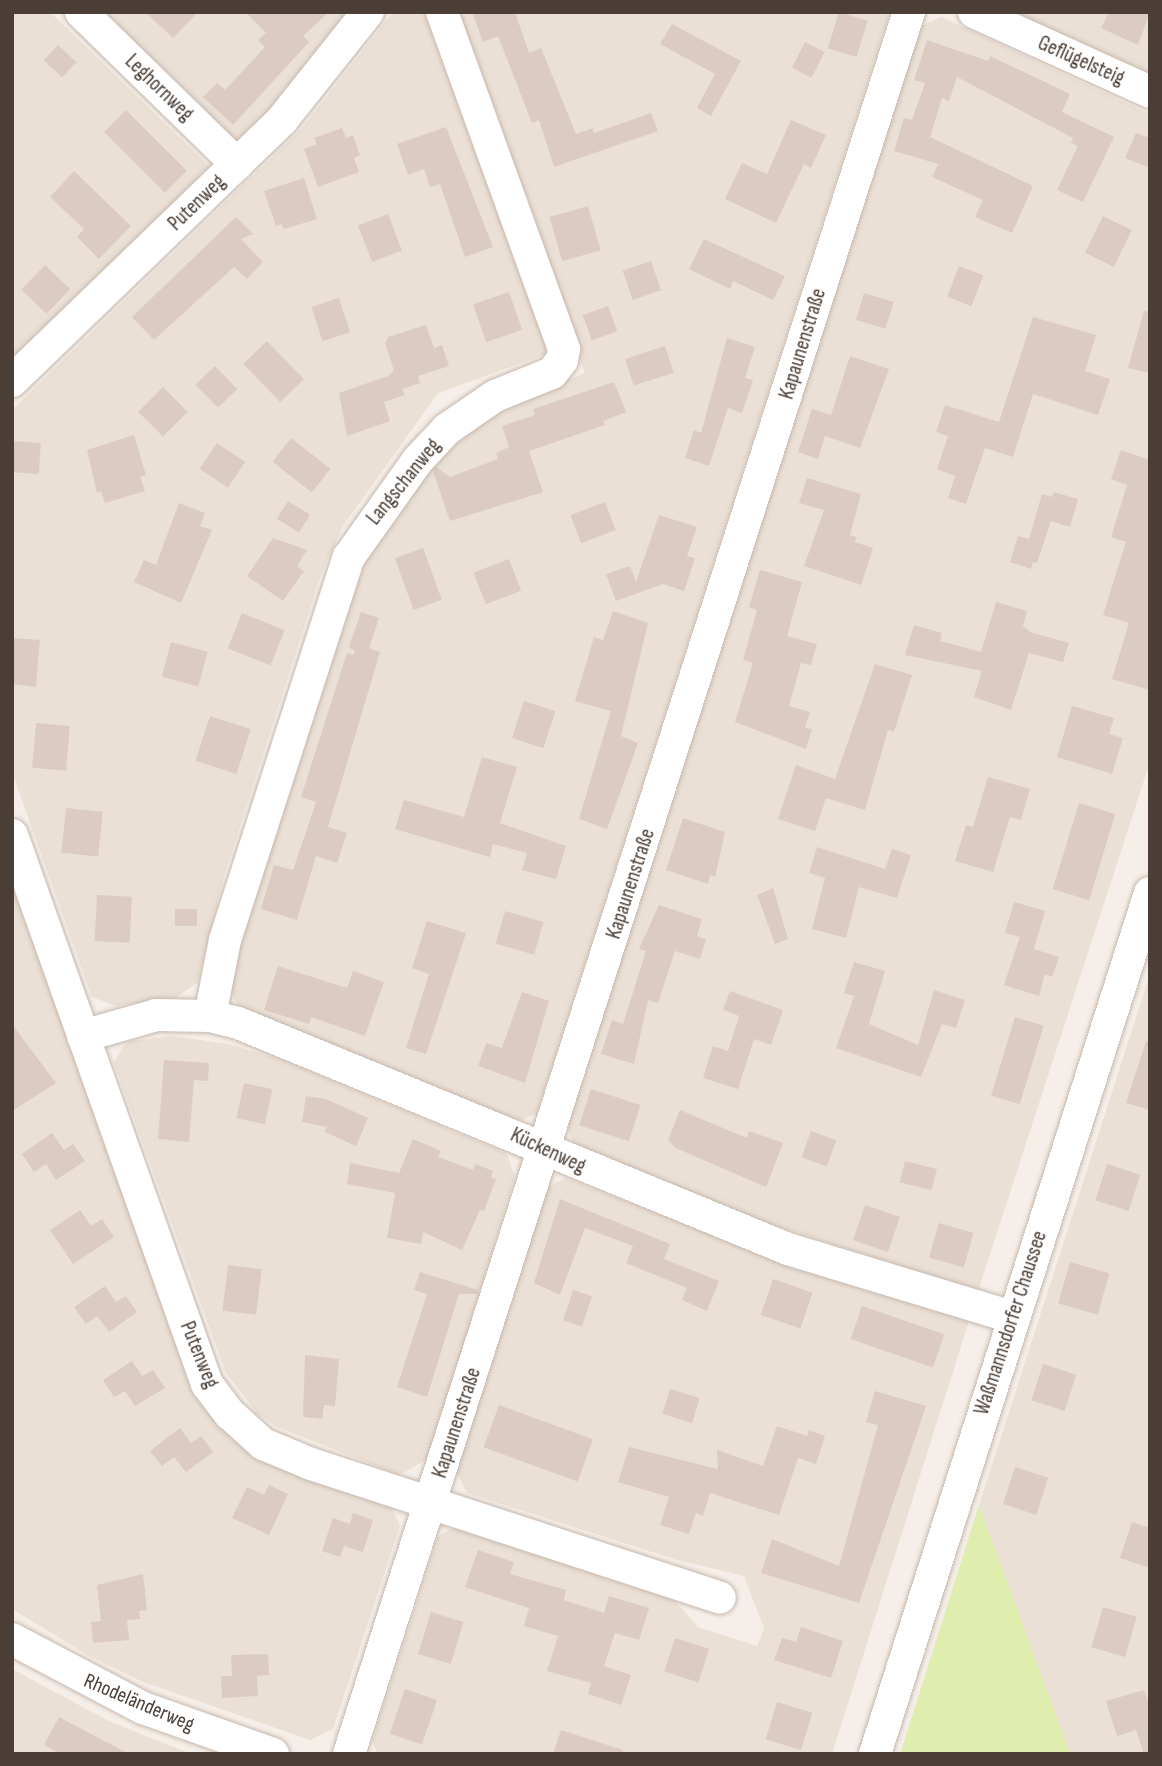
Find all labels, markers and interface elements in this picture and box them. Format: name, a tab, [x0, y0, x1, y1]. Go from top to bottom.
street label: Geflügelsteig	[1034, 31, 1128, 91]
street label: Leghornweg	[119, 49, 199, 127]
street label: Putenweg	[163, 170, 231, 236]
street label: Kapaunenstraße	[774, 286, 832, 402]
street label: Langschanweg	[362, 434, 446, 530]
street label: Kapaunenstraße	[601, 826, 661, 942]
street label: Kückenweg	[506, 1123, 590, 1179]
street label: Waßmannsdorfer Chaussee	[969, 1228, 1053, 1418]
street label: Putenweg	[174, 1318, 224, 1392]
street label: Kapaunenstraße	[427, 1365, 487, 1481]
street label: Rhodeländerweg	[80, 1668, 198, 1738]

